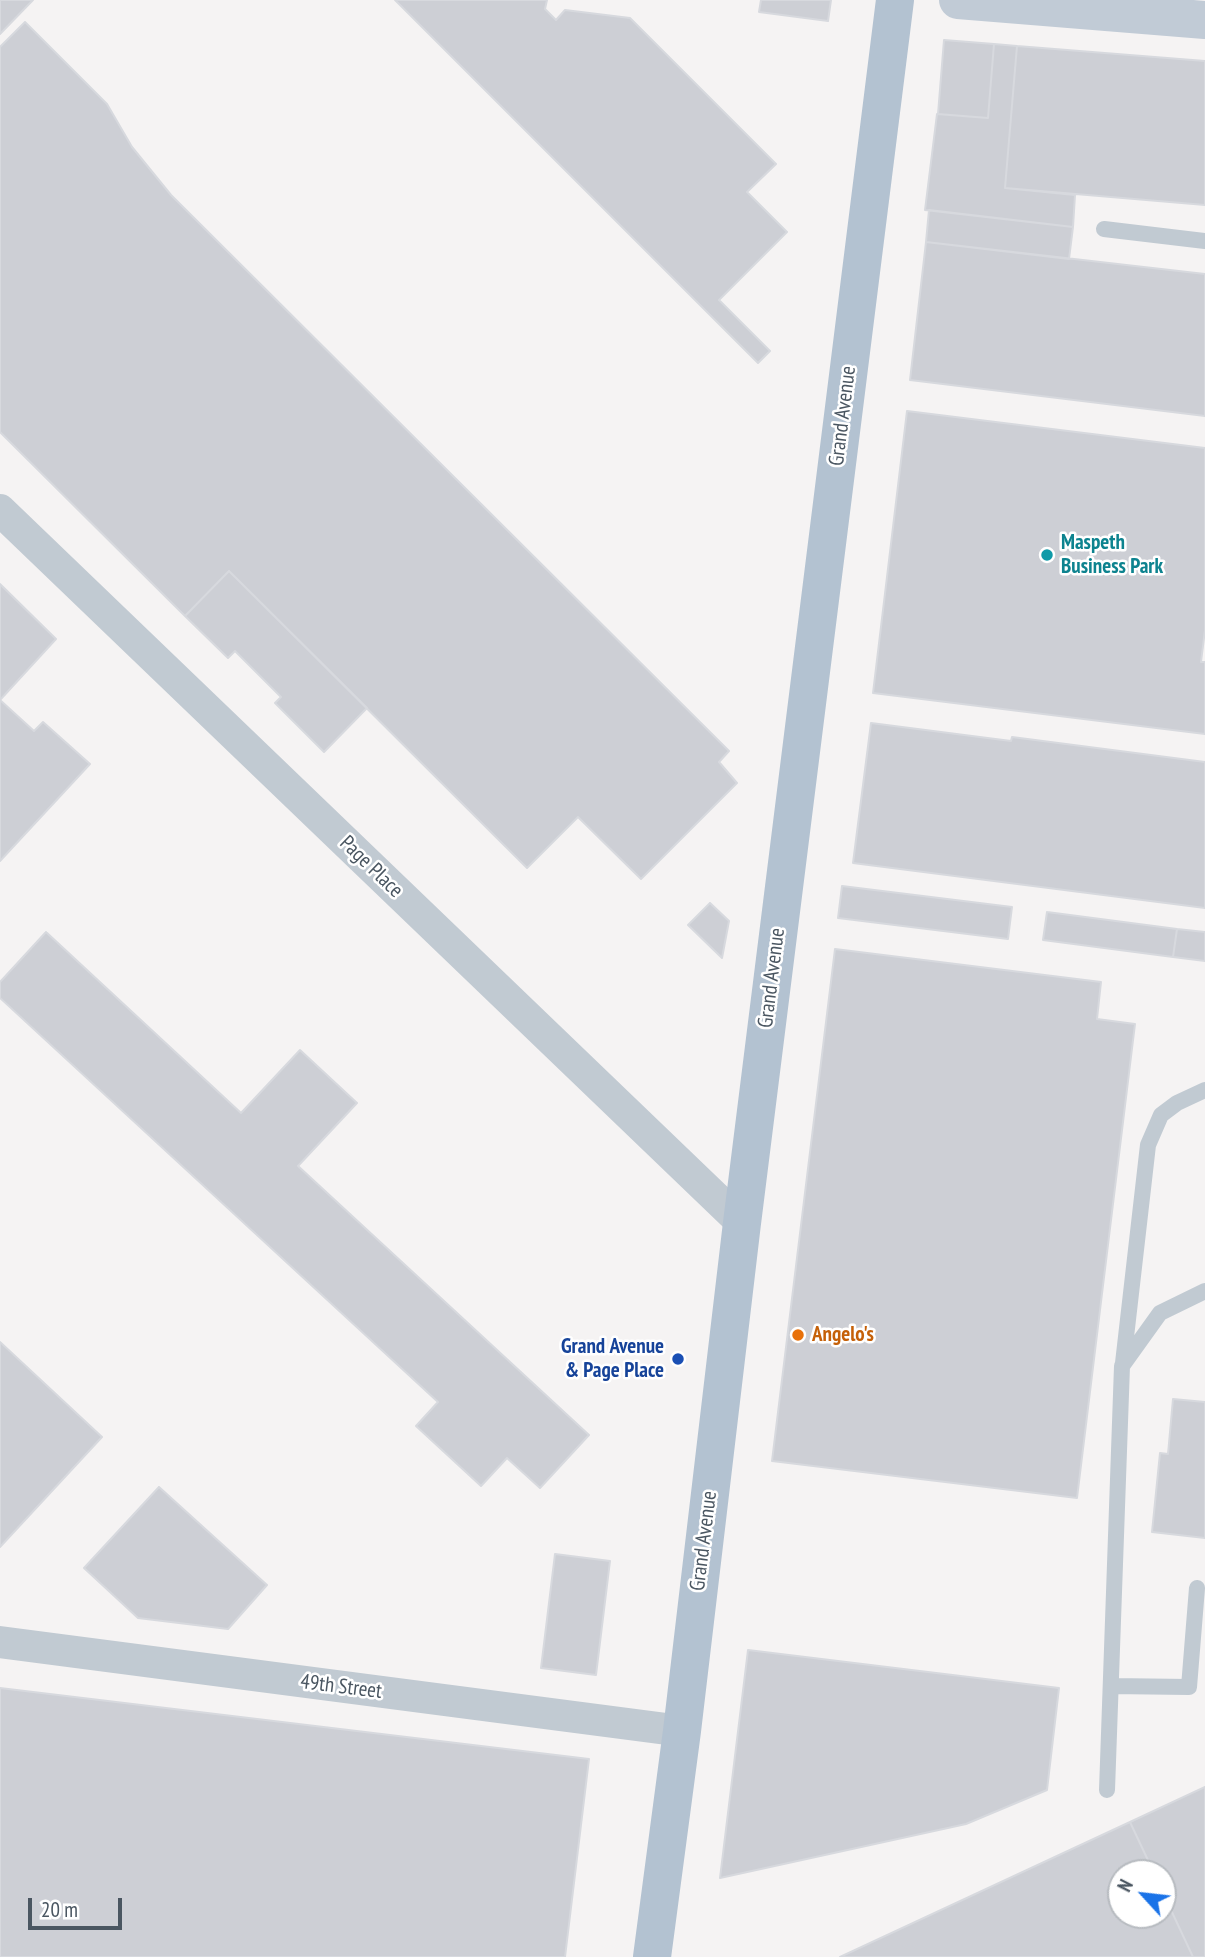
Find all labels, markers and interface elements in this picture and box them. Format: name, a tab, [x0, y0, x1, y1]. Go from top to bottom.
street label: Grand Avenue	[824, 365, 862, 467]
place label: Maspeth Business Park	[1061, 530, 1163, 580]
marker: Maspeth Business Park	[1039, 547, 1055, 563]
street label: Page Place	[334, 831, 408, 903]
street label: Grand Avenue	[753, 927, 791, 1029]
place label: Angelo's	[812, 1322, 874, 1348]
marker: Angelo's	[790, 1327, 806, 1343]
place label: Grand Avenue & Page Place	[561, 1334, 664, 1384]
marker: Grand Avenue & Page Place	[670, 1351, 686, 1367]
street label: Grand Avenue	[685, 1490, 723, 1592]
street label: 49th Street	[299, 1670, 383, 1704]
north arrow	[1107, 1859, 1177, 1929]
text: N	[1112, 1875, 1138, 1895]
scale bar	[32, 1884, 126, 1928]
text: 20 m	[41, 1896, 78, 1923]

